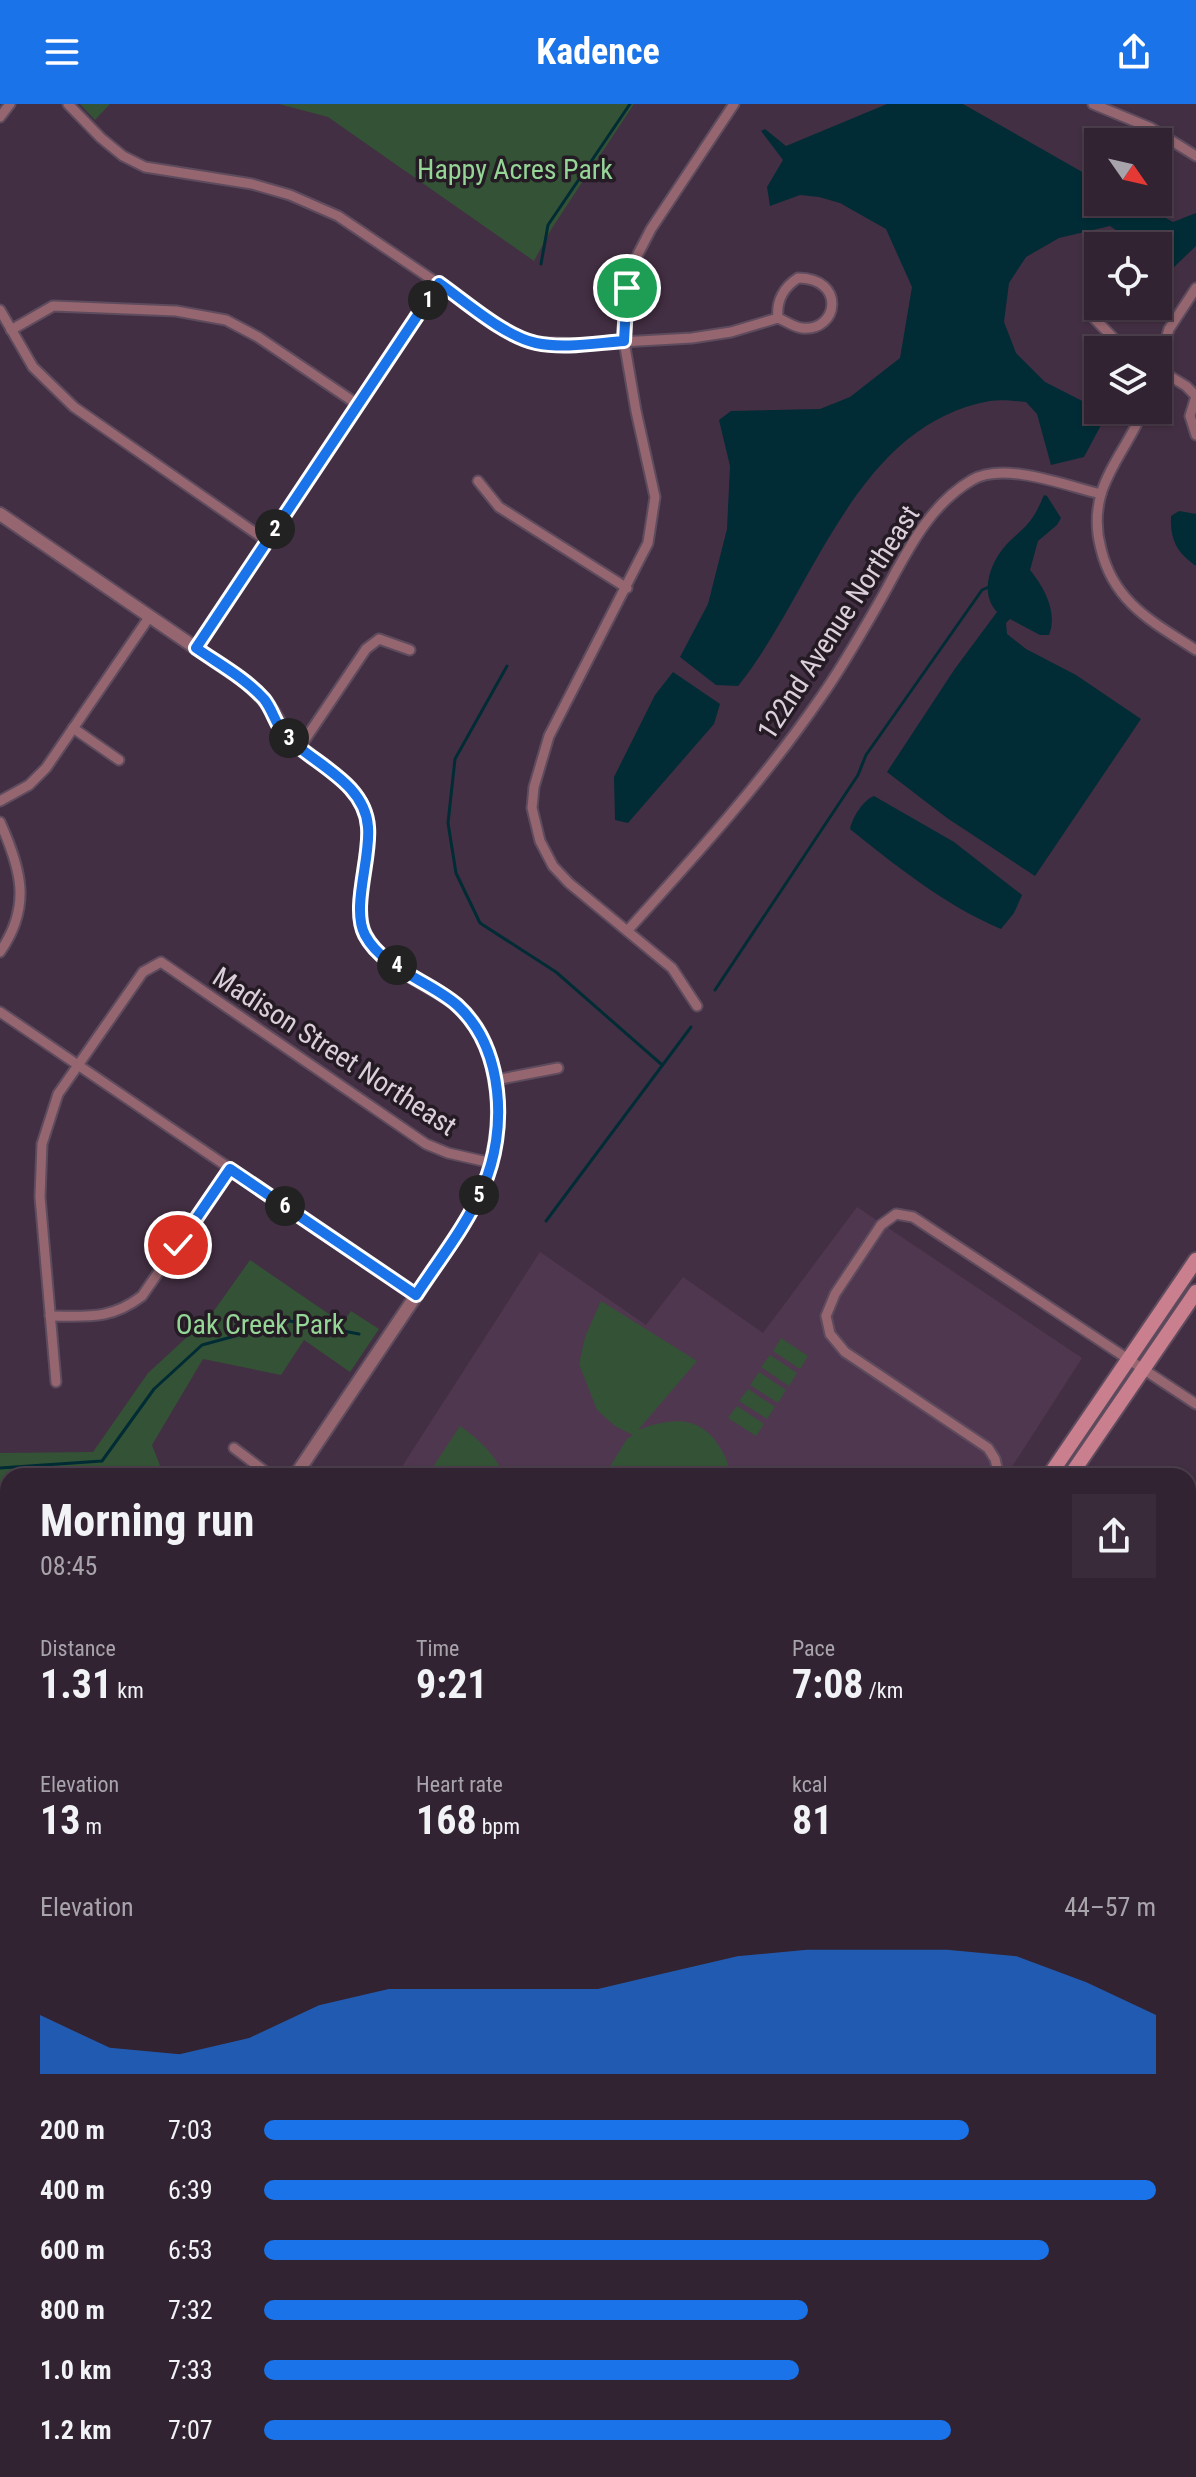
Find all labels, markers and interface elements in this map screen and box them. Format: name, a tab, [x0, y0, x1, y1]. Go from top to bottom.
icon: menu	[40, 30, 84, 74]
icon: share	[1112, 30, 1156, 74]
text: Kadence	[536, 31, 660, 73]
north arrow	[1084, 128, 1172, 216]
map controls	[1084, 128, 1172, 424]
park label: Happy Acres Park	[417, 153, 613, 186]
button: locate	[1084, 232, 1172, 320]
pin	[593, 254, 661, 322]
icon: arrive	[605, 266, 649, 310]
pin: 1	[408, 280, 448, 320]
text: 1	[422, 287, 434, 312]
button: layers	[1084, 336, 1172, 424]
street label: 122nd Avenue Northeast	[750, 499, 926, 745]
pin: 2	[255, 509, 295, 549]
text: 2	[269, 516, 281, 541]
pin: 3	[269, 718, 309, 758]
text: 3	[283, 725, 295, 750]
pin: 4	[377, 945, 417, 985]
text: 4	[391, 952, 403, 977]
street label: Madison Street Northeast	[207, 960, 463, 1143]
pin: 5	[459, 1175, 499, 1215]
text: 5	[473, 1182, 485, 1207]
pin: 6	[265, 1186, 305, 1226]
text: 6	[279, 1193, 291, 1218]
pin	[144, 1211, 212, 1279]
icon: check	[156, 1223, 200, 1267]
park label: Oak Creek Park	[176, 1308, 345, 1341]
button: share	[1072, 1494, 1156, 1578]
text: Morning run	[40, 1495, 254, 1547]
text: 08:45	[40, 1551, 97, 1581]
text: Distance	[40, 1636, 116, 1661]
text: Time	[416, 1636, 459, 1661]
text: Pace	[792, 1636, 835, 1661]
text: 1.31	[40, 1661, 112, 1708]
text: 9:21	[416, 1661, 488, 1708]
text: 7:08	[792, 1661, 864, 1708]
text: km	[112, 1678, 144, 1703]
text: /km	[864, 1678, 903, 1703]
text: Elevation	[40, 1772, 119, 1797]
text: Heart rate	[416, 1772, 503, 1797]
text: kcal	[792, 1772, 827, 1797]
text: 13	[40, 1797, 80, 1844]
text: 168	[416, 1797, 477, 1844]
text: 81	[792, 1797, 832, 1844]
text: m	[80, 1814, 102, 1839]
text: bpm	[477, 1814, 520, 1839]
text: Elevation	[40, 1892, 134, 1922]
text: 44–57 m	[1064, 1892, 1156, 1922]
text: 200 m	[40, 2115, 105, 2145]
text: 7:03	[168, 2115, 213, 2145]
text: 400 m	[40, 2175, 105, 2205]
text: 6:39	[168, 2175, 213, 2205]
text: 600 m	[40, 2235, 105, 2265]
text: 6:53	[168, 2235, 213, 2265]
text: 800 m	[40, 2295, 105, 2325]
text: 7:32	[168, 2295, 213, 2325]
text: 1.0 km	[40, 2355, 112, 2385]
text: 7:33	[168, 2355, 213, 2385]
text: 1.2 km	[40, 2415, 112, 2445]
text: 7:07	[168, 2415, 213, 2445]

